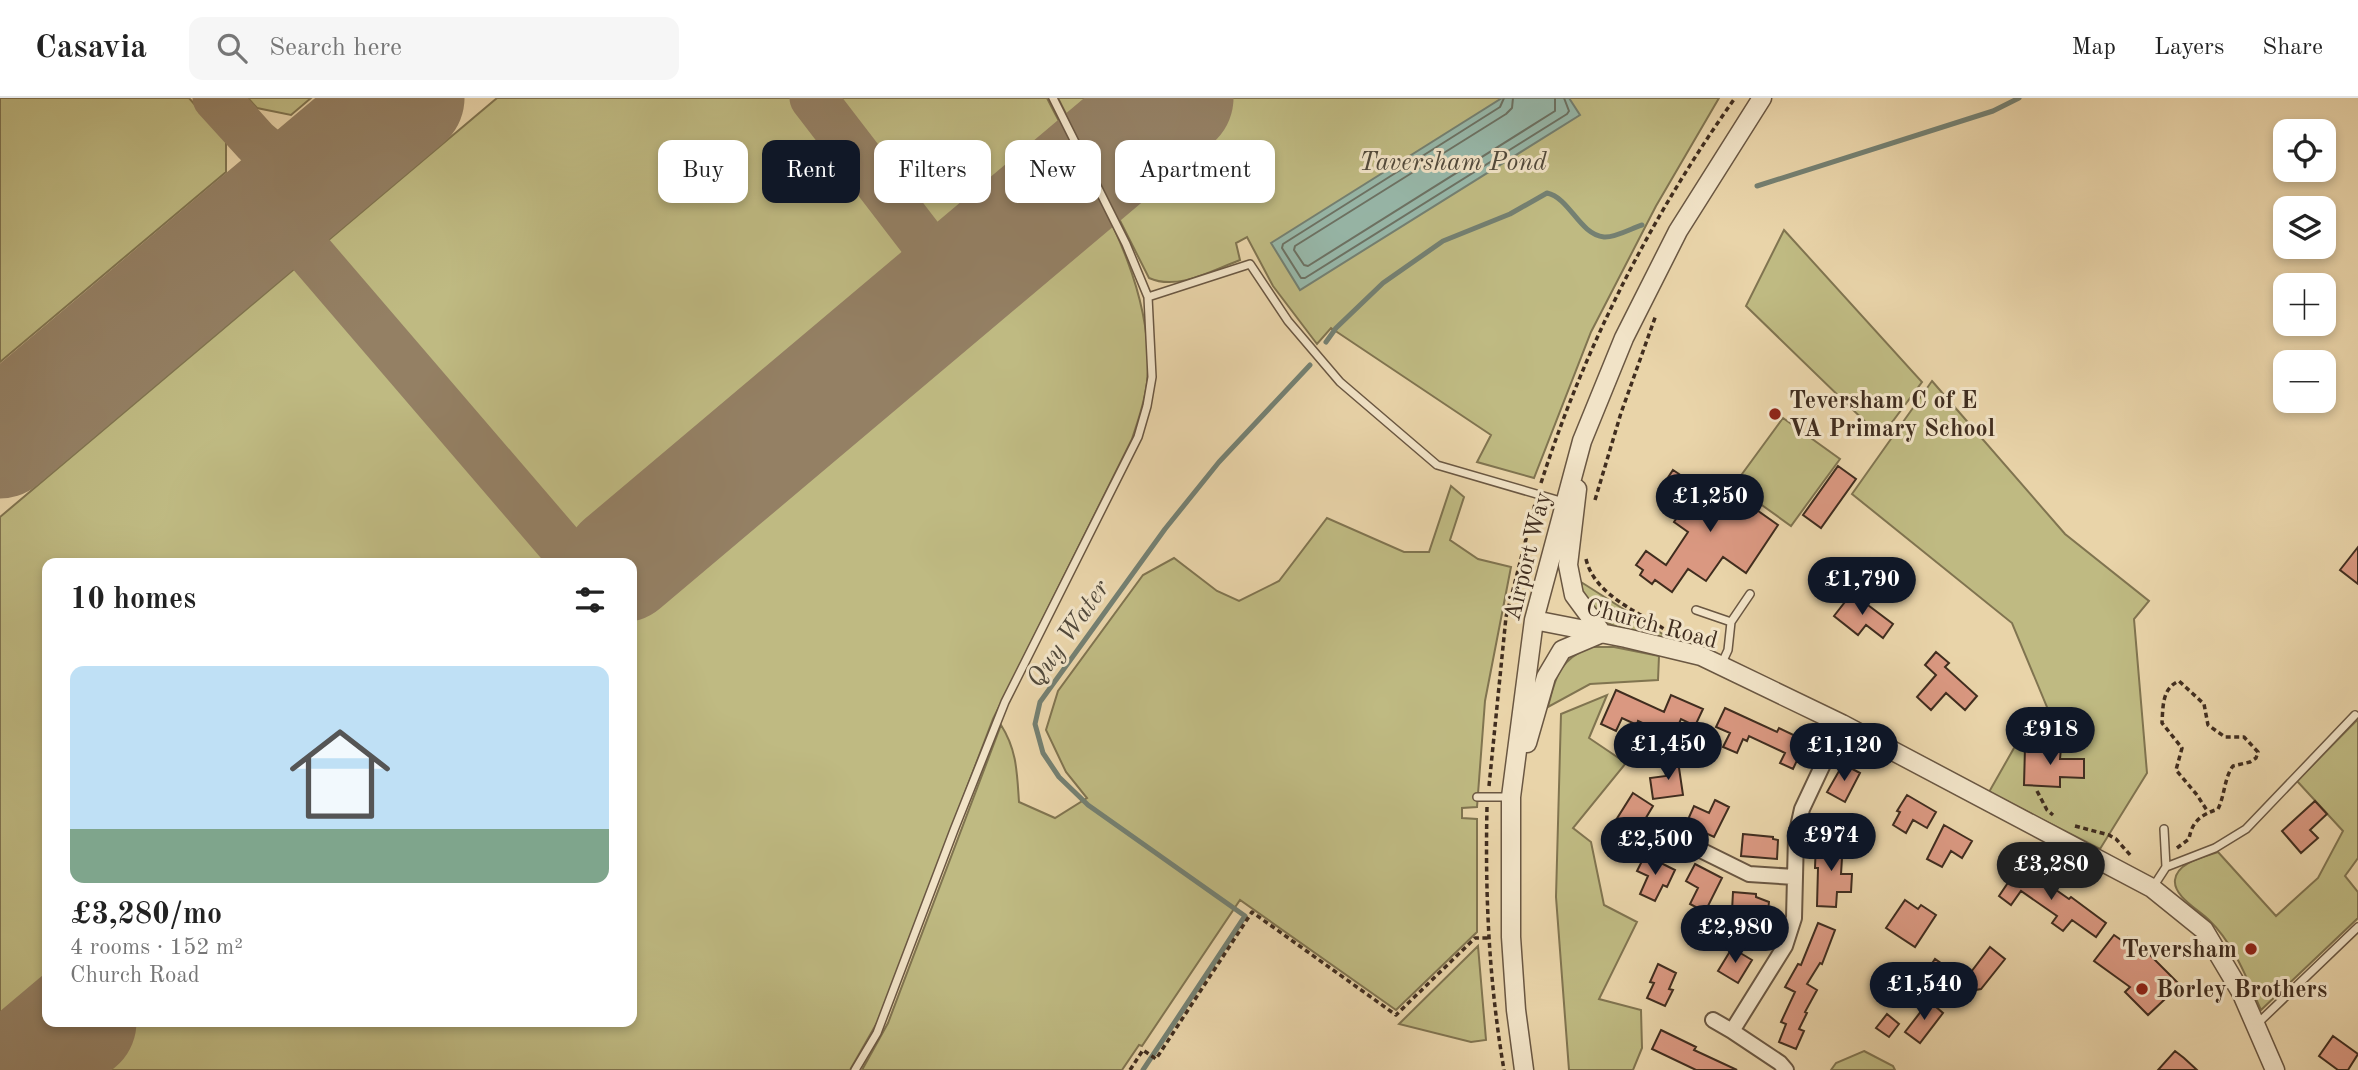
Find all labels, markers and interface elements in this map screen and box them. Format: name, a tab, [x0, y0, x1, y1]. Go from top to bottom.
search box	[189, 17, 679, 80]
icon: search	[213, 29, 251, 67]
text: Casavia	[35, 32, 147, 65]
text: Search here	[269, 35, 402, 61]
text: Map	[2072, 36, 2116, 60]
text: Layers	[2154, 36, 2224, 60]
text: Share	[2262, 36, 2323, 60]
map controls	[2273, 119, 2336, 413]
button: locate	[2273, 119, 2336, 182]
chip: Buy	[658, 140, 748, 203]
chip: Rent	[762, 140, 860, 203]
chip: Filters	[874, 140, 991, 203]
chip: New	[1005, 140, 1101, 203]
chip: Apartment	[1115, 140, 1275, 203]
water label: Taversham Pond	[1359, 150, 1547, 176]
button: layers	[2273, 196, 2336, 259]
button: +	[2273, 273, 2336, 336]
button: −	[2273, 350, 2336, 413]
place label: Teversham C of E VA Primary School	[1789, 390, 1995, 442]
marker: Teversham C of E VA Primary School	[1767, 406, 1783, 422]
pin: £1,250	[1653, 474, 1767, 534]
text: £1,250	[1672, 485, 1748, 508]
street label: Airport Way	[1501, 489, 1557, 623]
pin: £1,790	[1805, 558, 1919, 617]
text: £1,790	[1824, 568, 1900, 591]
water label: Quy Water	[1022, 575, 1115, 692]
icon: filters	[571, 581, 609, 619]
text: 10 homes	[70, 585, 196, 615]
street label: Church Road	[1583, 596, 1720, 654]
pin: £918	[2009, 708, 2091, 767]
icon: home	[277, 711, 403, 837]
text: £918	[2022, 718, 2078, 741]
pin: £1,450	[1611, 722, 1725, 782]
pin: £1,120	[1787, 724, 1901, 783]
text: £1,450	[1630, 733, 1706, 756]
text: £1,120	[1806, 734, 1882, 757]
pin: £974	[1790, 814, 1872, 873]
pin: £2,500	[1598, 818, 1712, 877]
text: £974	[1803, 824, 1859, 847]
text: £2,500	[1617, 828, 1693, 851]
pin: £3,280	[1994, 842, 2108, 902]
text: £3,280	[2013, 853, 2089, 876]
text: £3,280/mo	[70, 900, 222, 930]
pin: £2,980	[1678, 906, 1792, 965]
text: £2,980	[1697, 916, 1773, 939]
text: 4 rooms · 152 m²	[70, 936, 243, 959]
place label: Teversham	[2122, 939, 2237, 963]
marker: Teversham	[2243, 941, 2259, 957]
pin: £1,540	[1867, 962, 1981, 1022]
text: Church Road	[70, 964, 200, 987]
text: £1,540	[1886, 973, 1962, 996]
place label: Borley Brothers	[2156, 979, 2327, 1003]
marker: Borley Brothers	[2134, 981, 2150, 997]

